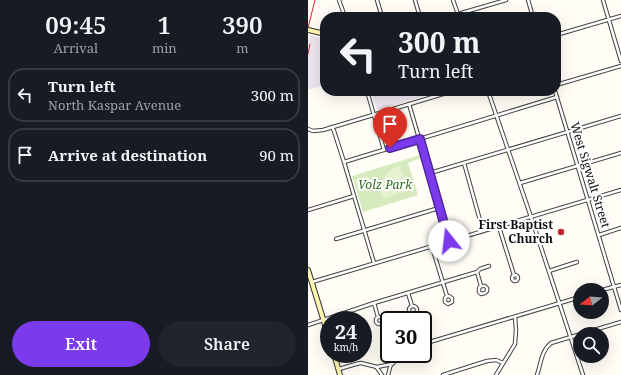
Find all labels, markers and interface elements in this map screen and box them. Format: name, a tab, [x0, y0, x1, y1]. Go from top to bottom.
text: 09:45	[45, 8, 107, 41]
text: 1	[158, 8, 171, 41]
text: 390	[222, 8, 263, 41]
text: 300 m	[398, 23, 480, 61]
icon: left	[332, 28, 384, 80]
text: Arrival	[54, 39, 98, 57]
text: min	[152, 39, 177, 57]
text: m	[236, 39, 248, 57]
text: Turn left	[398, 59, 473, 83]
text: Turn left	[48, 76, 116, 96]
icon: left	[14, 84, 36, 106]
text: 300 m	[251, 85, 294, 105]
text: North Kaspar Avenue	[48, 96, 181, 114]
pin	[373, 107, 407, 148]
icon: arrive	[379, 113, 401, 135]
street label: West Sigwalt Street	[566, 120, 615, 230]
icon: arrive	[14, 144, 36, 166]
text: Arrive at destination	[48, 145, 207, 165]
text: 90 m	[259, 145, 294, 165]
park label: Volz Park	[358, 176, 413, 193]
place label: First Baptist Church	[479, 216, 553, 247]
position arrow	[428, 220, 470, 262]
marker: First Baptist Church	[556, 227, 566, 237]
north arrow	[573, 283, 609, 319]
map controls	[573, 283, 609, 363]
speed limit sign: 30	[380, 311, 432, 363]
text: 24	[335, 318, 357, 345]
button: Exit	[12, 321, 150, 367]
button: Share	[158, 321, 296, 367]
button: search	[573, 327, 609, 363]
text: km/h	[334, 340, 358, 354]

